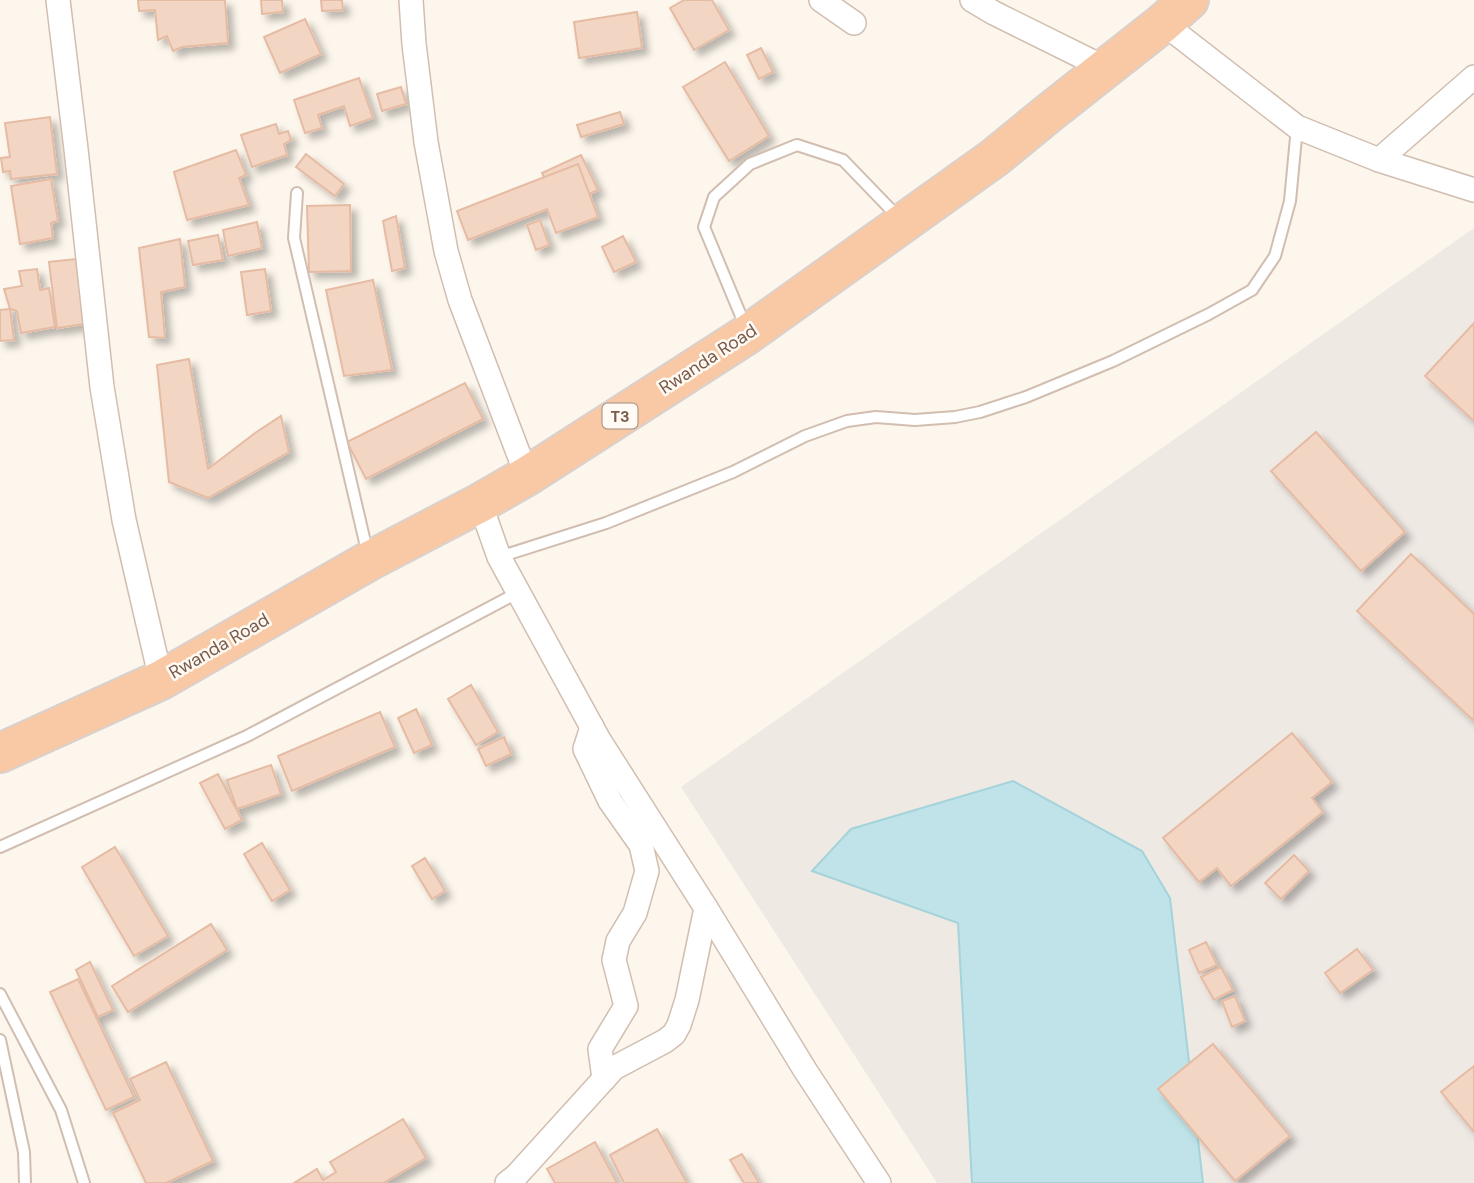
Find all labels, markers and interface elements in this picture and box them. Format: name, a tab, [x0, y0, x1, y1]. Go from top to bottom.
street label: Rwanda Road	[654, 318, 762, 400]
road number: T3	[602, 404, 638, 428]
street label: Rwanda Road	[165, 608, 273, 684]

